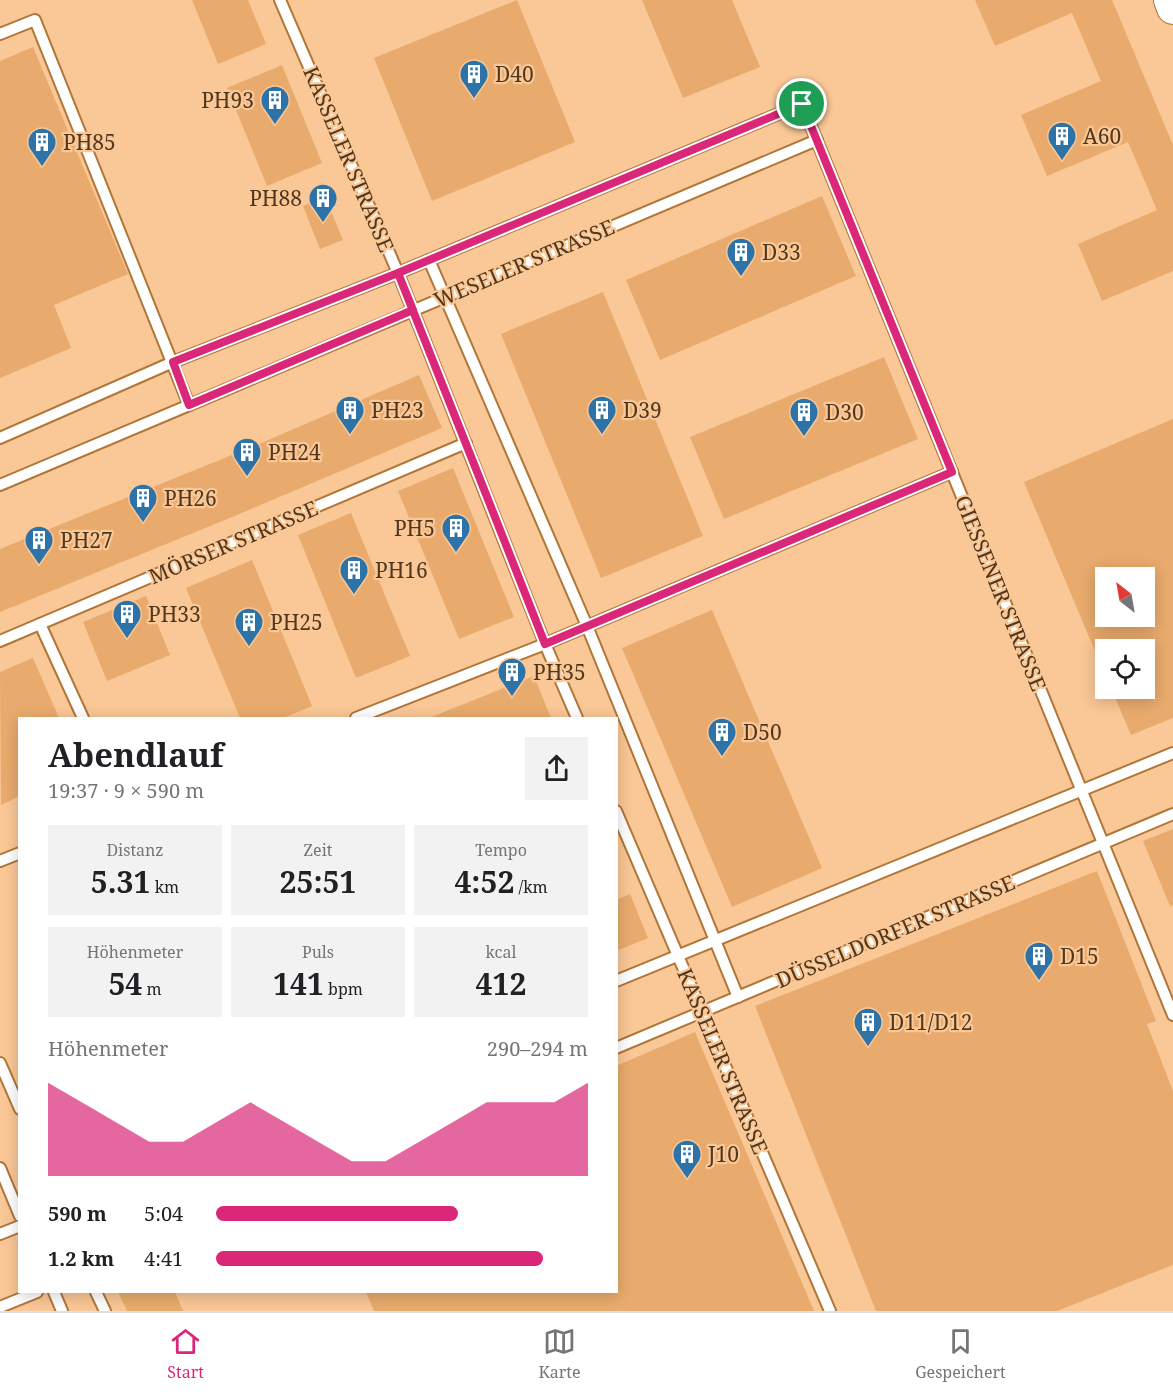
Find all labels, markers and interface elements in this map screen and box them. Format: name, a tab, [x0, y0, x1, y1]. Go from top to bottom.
building icon: D40	[458, 58, 490, 100]
place label: D40	[495, 60, 534, 88]
street label: KASSELER STRASSE	[297, 62, 401, 256]
pin	[776, 78, 827, 129]
building icon: PH93	[259, 84, 291, 126]
place label: PH93	[201, 86, 254, 114]
icon: arrive	[785, 87, 818, 120]
building icon: A60	[1046, 120, 1078, 162]
place label: A60	[1083, 122, 1121, 150]
building icon: PH85	[26, 126, 58, 168]
place label: PH85	[63, 128, 116, 156]
building icon: PH88	[307, 182, 339, 224]
place label: PH88	[249, 184, 302, 212]
street label: WESELER STRASSE	[430, 212, 618, 314]
building icon: D33	[725, 236, 757, 278]
place label: D33	[762, 238, 801, 266]
building icon: PH23	[334, 394, 366, 436]
building icon: D39	[586, 394, 618, 436]
place label: PH23	[371, 396, 424, 424]
place label: D39	[623, 396, 662, 424]
building icon: D30	[788, 396, 820, 438]
place label: D30	[825, 398, 864, 426]
building icon: PH24	[231, 436, 263, 478]
place label: PH24	[268, 438, 321, 466]
building icon: PH26	[127, 482, 159, 524]
place label: PH26	[164, 484, 217, 512]
street label: GIESSENER STRASSE	[949, 491, 1053, 695]
street label: MÖRSER STRASSE	[144, 494, 322, 590]
building icon: PH5	[440, 512, 472, 554]
place label: PH5	[394, 514, 435, 542]
building icon: PH27	[23, 524, 55, 566]
place label: PH27	[60, 526, 113, 554]
building icon: PH16	[338, 554, 370, 596]
place label: PH16	[375, 556, 428, 584]
north arrow	[1095, 567, 1155, 627]
map controls	[1095, 567, 1155, 699]
building icon: PH33	[111, 598, 143, 640]
place label: PH33	[148, 600, 201, 628]
building icon: PH25	[233, 606, 265, 648]
place label: PH25	[270, 608, 323, 636]
button: locate	[1095, 639, 1155, 699]
building icon: PH35	[496, 656, 528, 698]
place label: PH35	[533, 658, 586, 686]
building icon: D50	[706, 716, 738, 758]
place label: D50	[743, 718, 782, 746]
text: Abendlauf	[48, 732, 223, 777]
button: share	[525, 737, 588, 800]
text: 19:37 · 9 × 590 m	[48, 777, 204, 804]
text: Distanz	[106, 839, 164, 861]
text: Zeit	[304, 839, 332, 861]
text: Tempo	[475, 839, 527, 861]
text: 5.31	[91, 861, 151, 902]
text: 25:51	[280, 861, 356, 902]
text: 4:52	[454, 861, 514, 902]
street label: DÜSSELDORFER STRASSE	[771, 868, 1019, 994]
text: km	[151, 876, 179, 898]
text: /km	[514, 876, 548, 898]
building icon: D15	[1023, 940, 1055, 982]
text: Höhenmeter	[87, 941, 183, 963]
text: Puls	[302, 941, 334, 963]
text: kcal	[486, 941, 516, 963]
place label: D15	[1060, 942, 1099, 970]
text: 54	[108, 963, 142, 1004]
text: 141	[273, 963, 324, 1004]
text: 412	[476, 963, 526, 1004]
street label: KASSELER STRASSE	[671, 964, 775, 1158]
text: m	[142, 978, 162, 1000]
text: bpm	[324, 978, 363, 1000]
building icon: D11/D12	[852, 1006, 884, 1048]
place label: D11/D12	[889, 1008, 973, 1036]
text: Höhenmeter	[48, 1035, 168, 1062]
text: 290–294 m	[487, 1035, 588, 1062]
building icon: J10	[671, 1138, 703, 1180]
place label: J10	[707, 1140, 739, 1168]
text: 590 m	[48, 1200, 107, 1227]
text: 5:04	[144, 1200, 183, 1227]
text: 1.2 km	[48, 1245, 114, 1272]
text: 4:41	[144, 1245, 183, 1272]
tab: Start	[167, 1325, 204, 1383]
tab: Karte	[539, 1325, 580, 1383]
tab: Gespeichert	[915, 1325, 1006, 1383]

